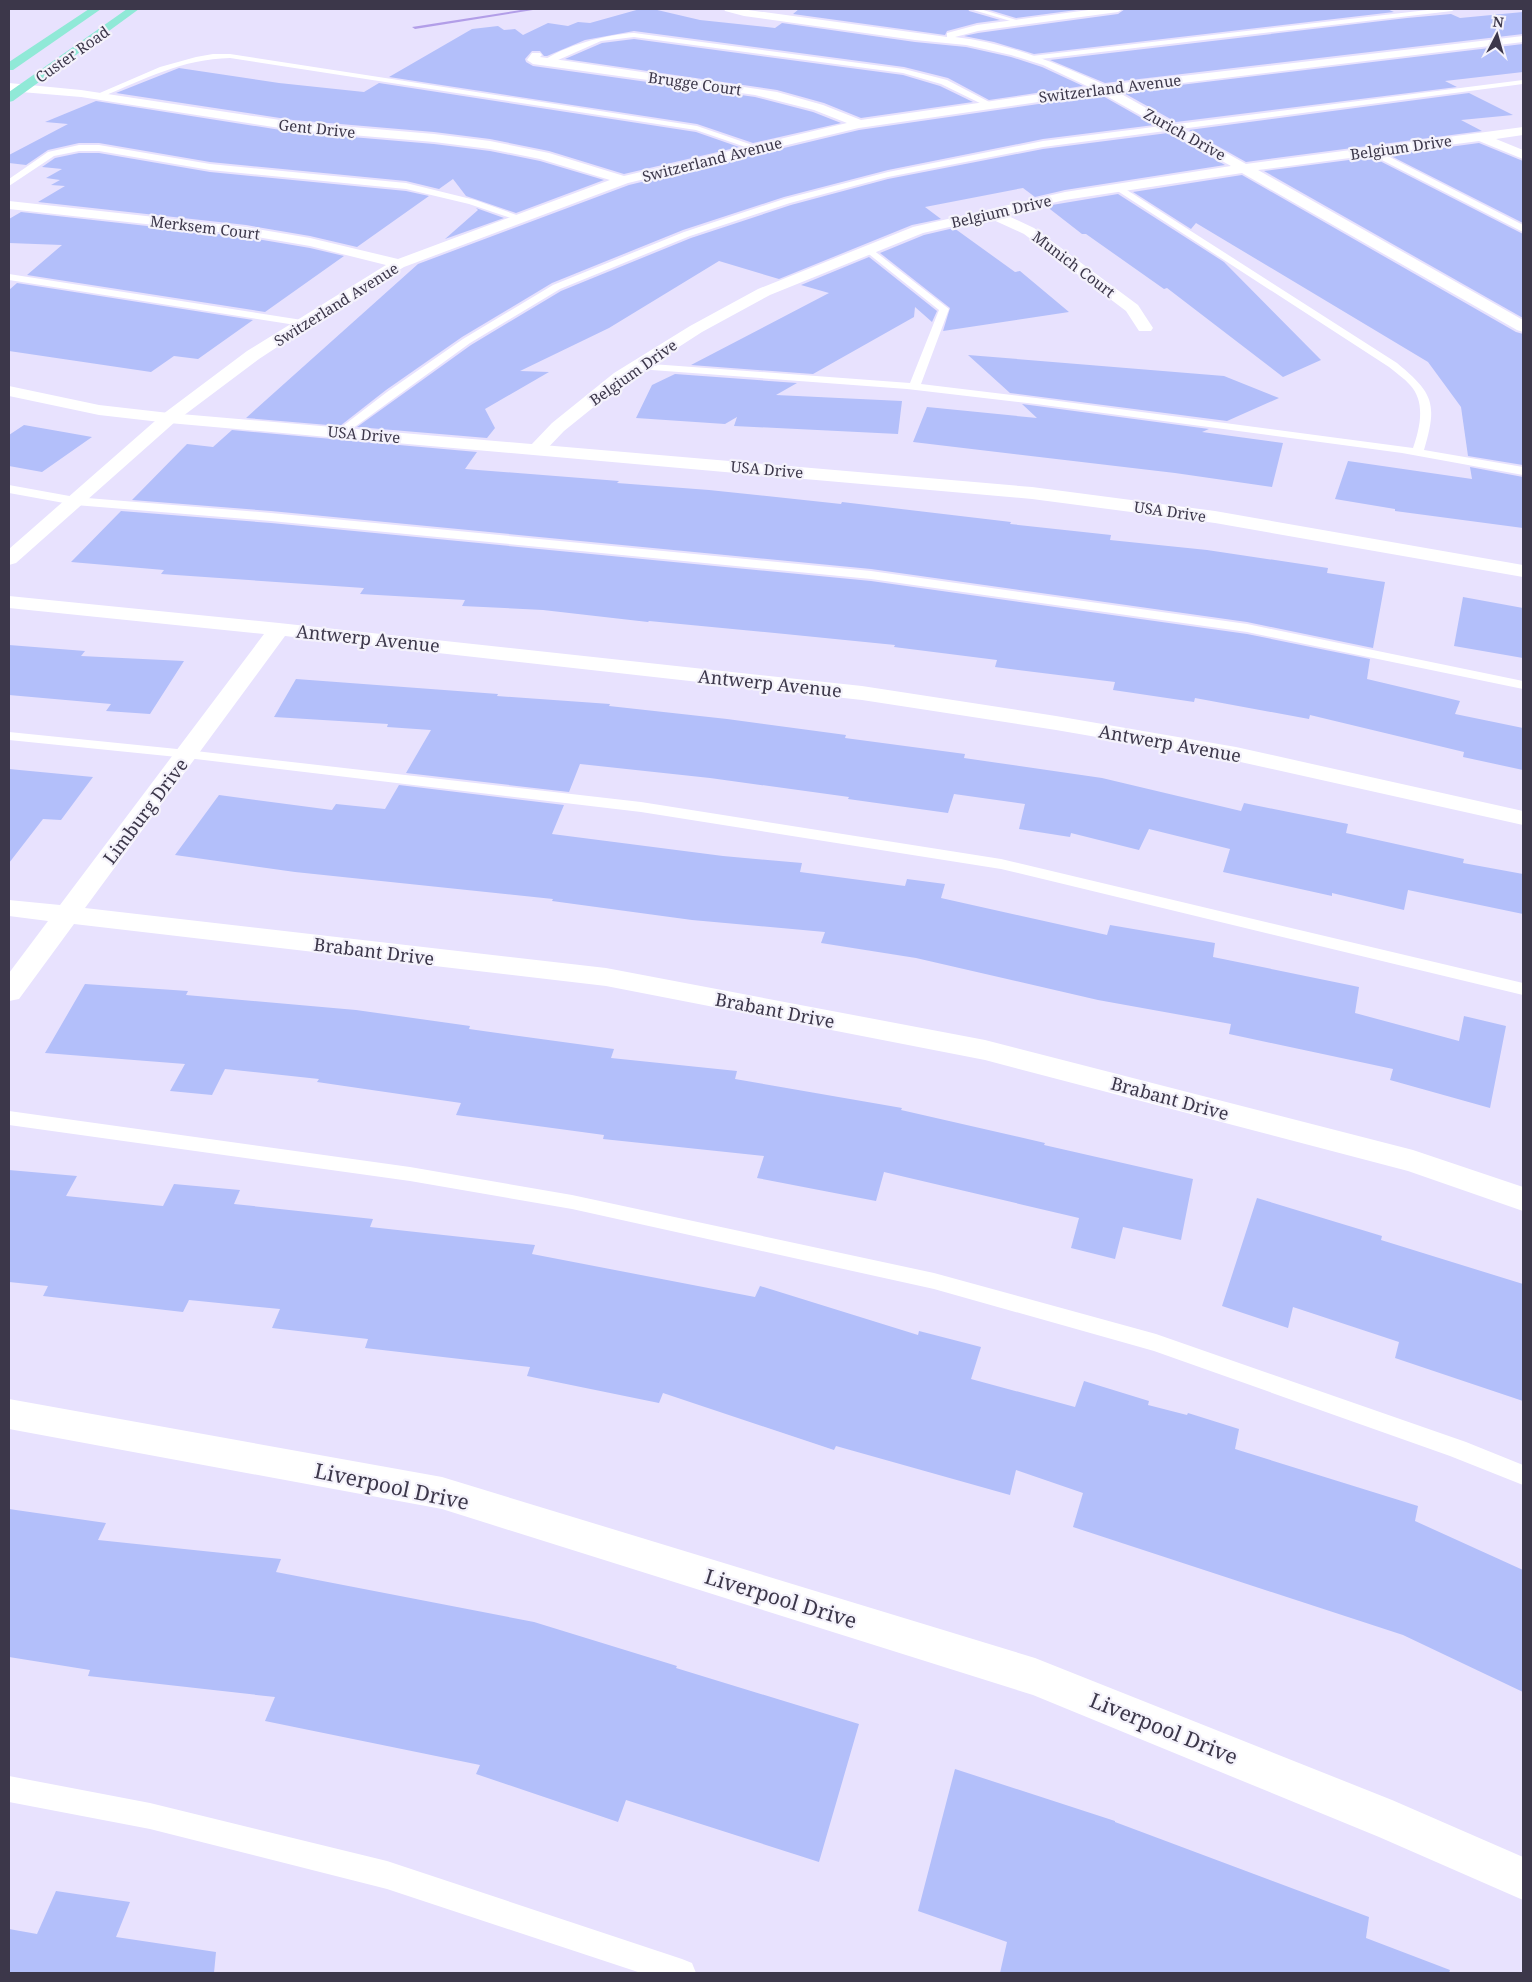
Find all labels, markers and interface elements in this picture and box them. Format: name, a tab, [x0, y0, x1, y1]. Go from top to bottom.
north arrow	[1472, 10, 1522, 60]
text: N	[1492, 12, 1505, 32]
street label: Custer Road	[31, 21, 113, 87]
street label: Brugge Court	[647, 67, 743, 99]
street label: Switzerland Avenue	[1038, 69, 1182, 107]
street label: Zurich Drive	[1141, 103, 1229, 165]
street label: Gent Drive	[278, 114, 356, 142]
street label: Belgium Drive	[1349, 130, 1453, 164]
street label: Switzerland Avenue	[640, 132, 784, 186]
street label: Belgium Drive	[949, 190, 1053, 232]
street label: Merksem Court	[149, 210, 261, 244]
street label: Munich Court	[1029, 226, 1119, 302]
street label: Switzerland Avenue	[270, 258, 402, 350]
street label: Belgium Drive	[585, 334, 681, 410]
street label: USA Drive	[327, 421, 401, 447]
street label: USA Drive	[730, 456, 804, 482]
street label: USA Drive	[1133, 496, 1207, 526]
street label: Antwerp Avenue	[295, 619, 441, 657]
street label: Antwerp Avenue	[697, 664, 843, 702]
street label: Antwerp Avenue	[1097, 719, 1243, 767]
street label: Limburg Drive	[97, 753, 193, 869]
street label: Brabant Drive	[312, 932, 436, 970]
street label: Brabant Drive	[713, 987, 837, 1033]
street label: Brabant Drive	[1108, 1071, 1232, 1125]
street label: Liverpool Drive	[312, 1456, 472, 1516]
street label: Liverpool Drive	[702, 1562, 860, 1634]
street label: Liverpool Drive	[1086, 1686, 1242, 1770]

